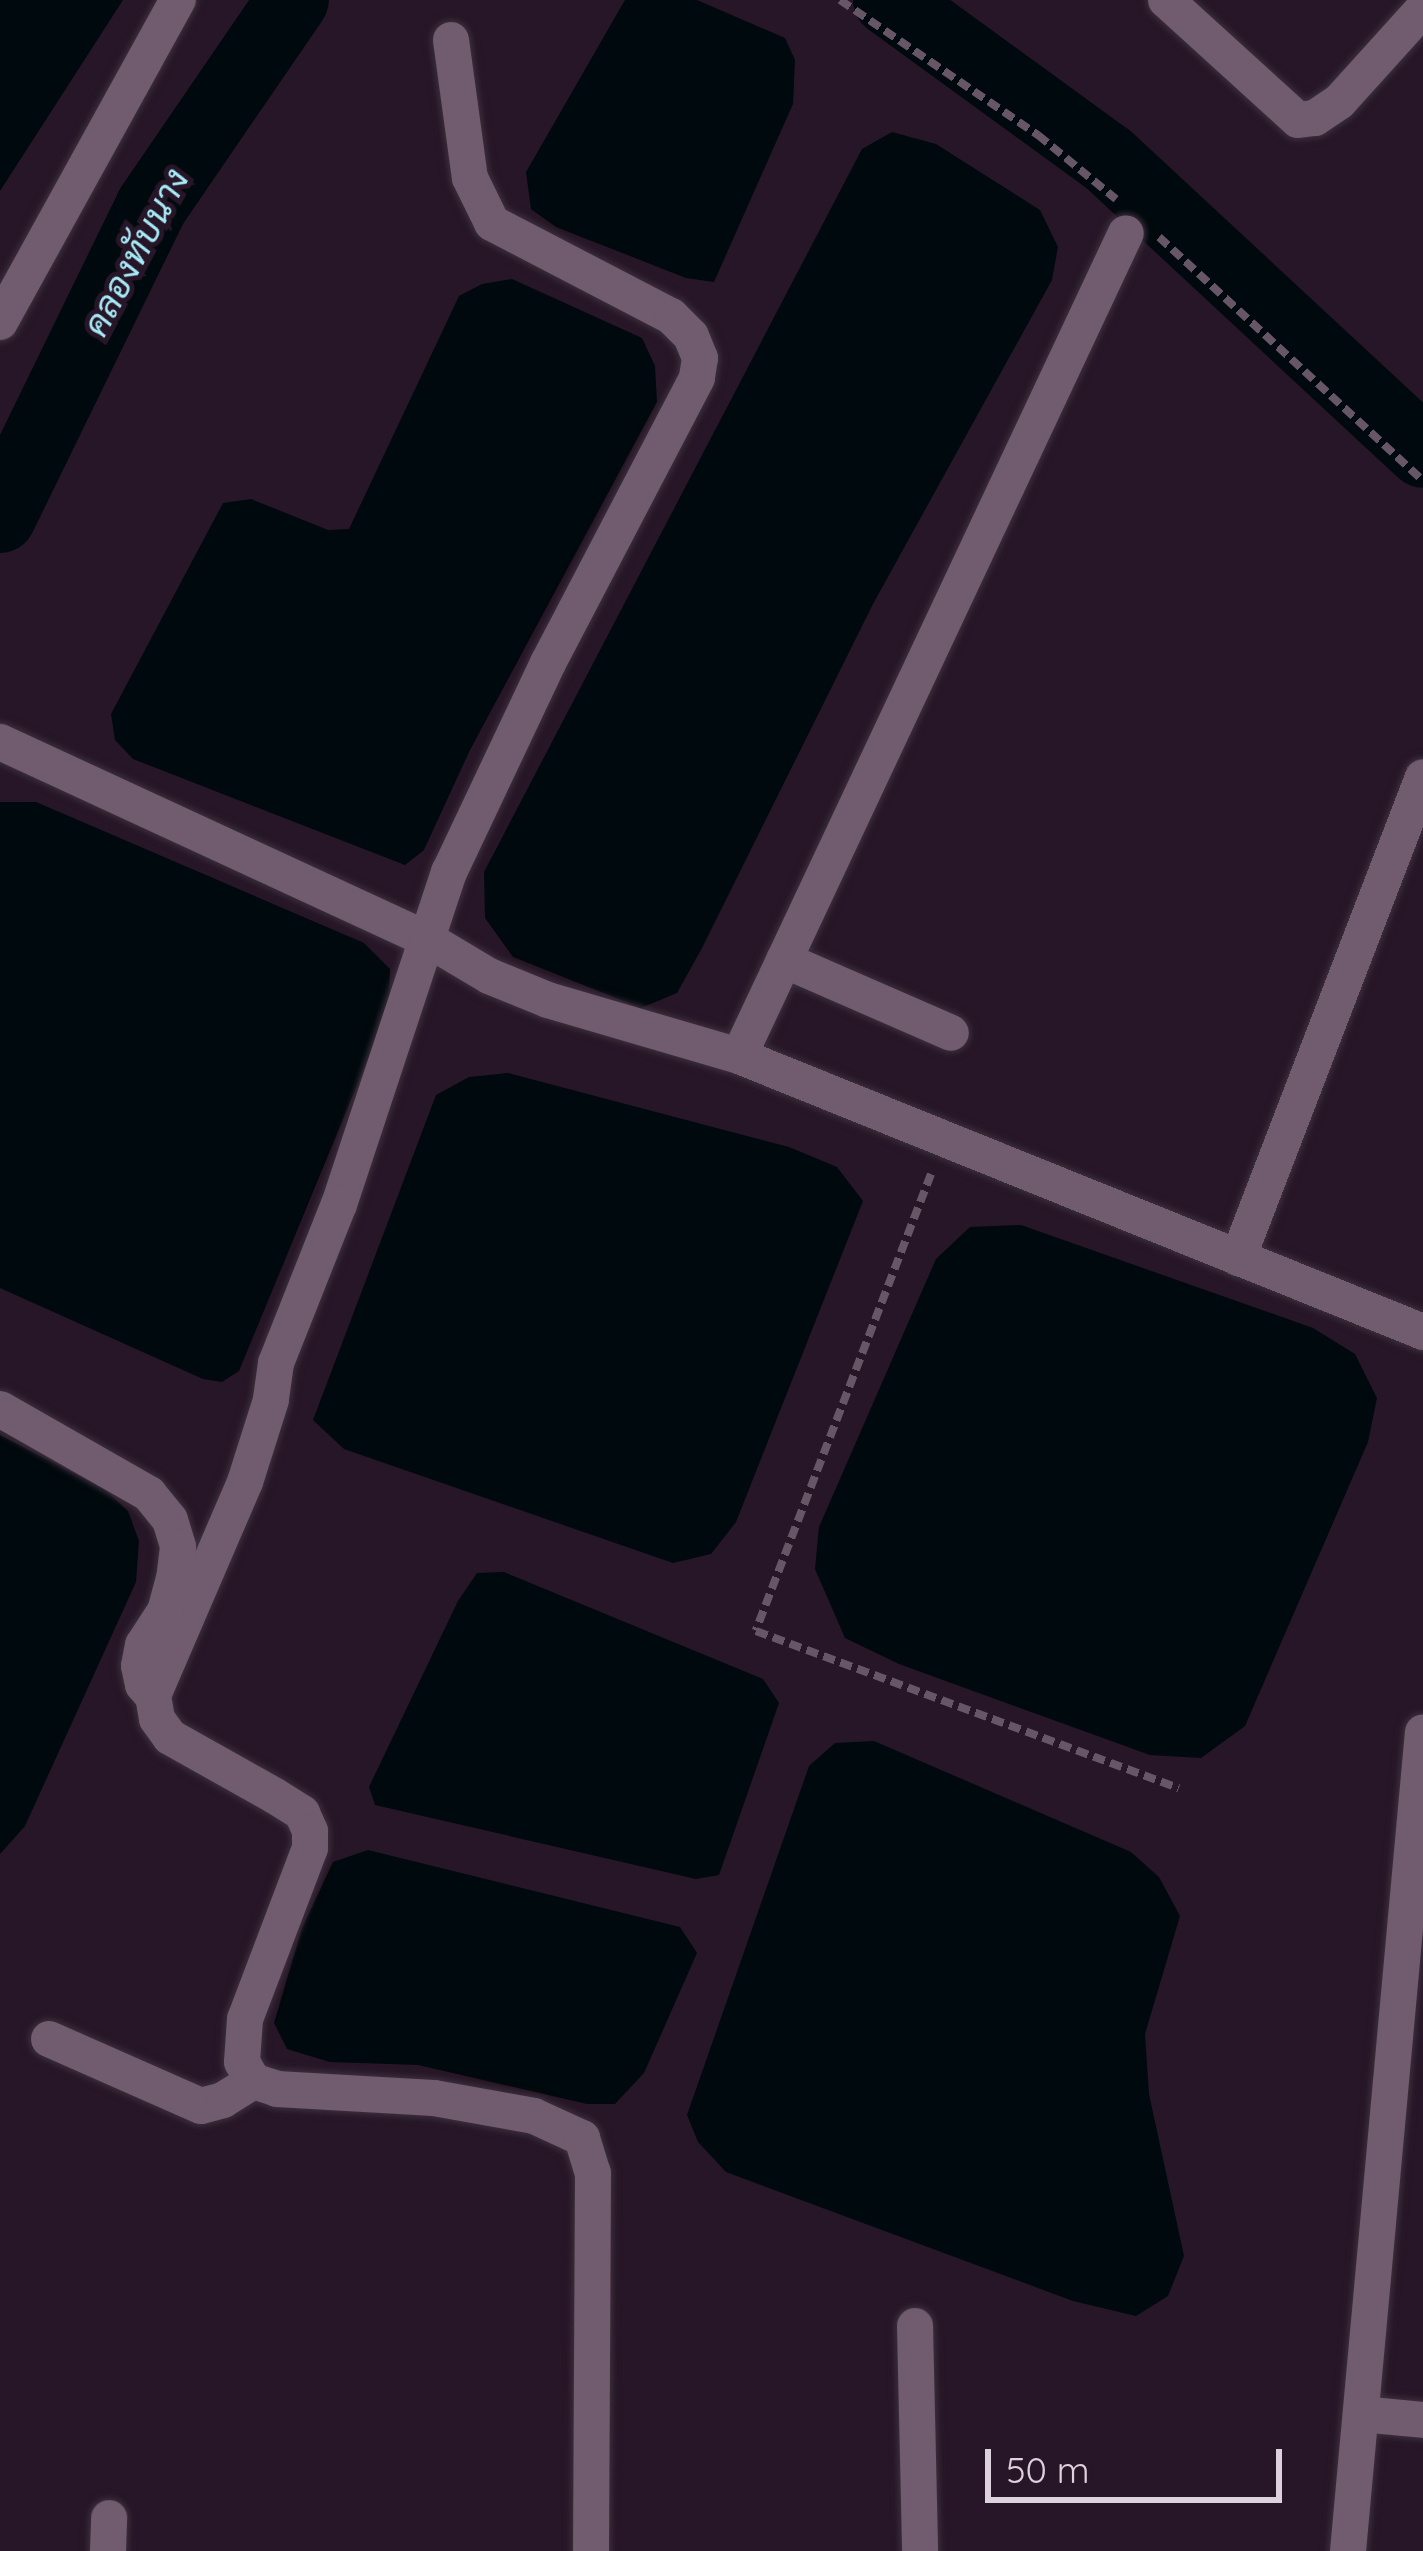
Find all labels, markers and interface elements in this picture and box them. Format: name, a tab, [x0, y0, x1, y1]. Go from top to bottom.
water label: คลองทับนาง	[73, 161, 197, 343]
scale bar	[991, 2425, 1288, 2499]
text: 50 m	[1006, 2447, 1090, 2492]

